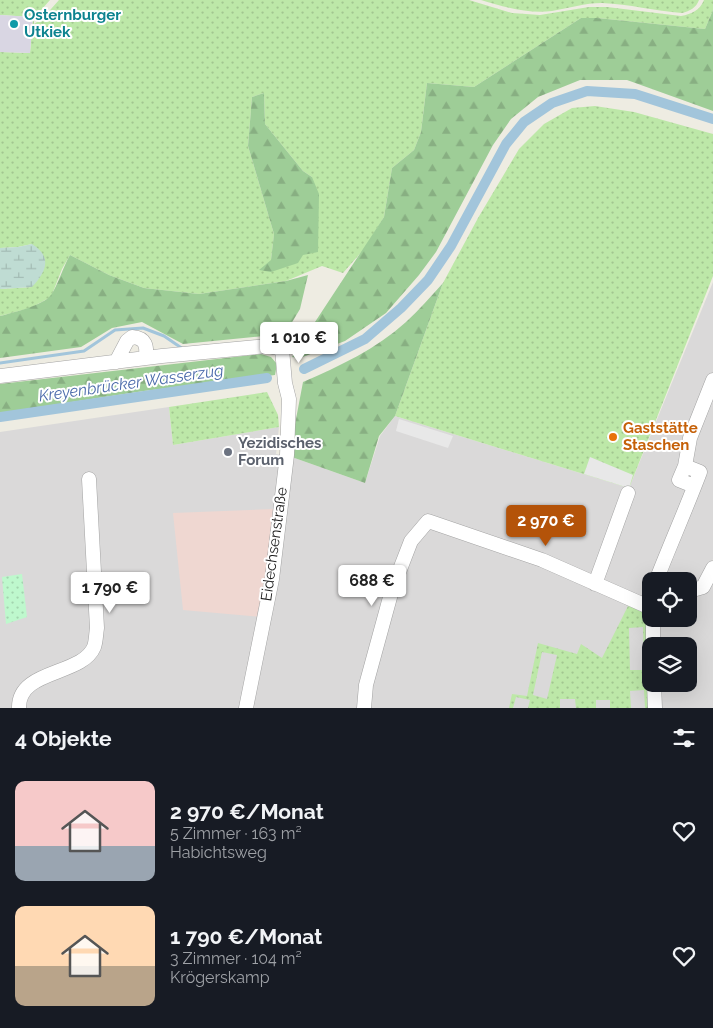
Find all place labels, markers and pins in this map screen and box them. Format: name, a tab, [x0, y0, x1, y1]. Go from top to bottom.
place label: Osternburger Utkiek	[24, 6, 121, 41]
marker: Osternburger Utkiek	[8, 18, 20, 30]
pin: 1 010 €	[253, 322, 345, 364]
place label: Gaststätte Staschen	[623, 419, 698, 454]
marker: Gaststätte Staschen	[607, 431, 619, 443]
place label: Yezidisches Forum	[238, 434, 321, 469]
marker: Yezidisches Forum	[222, 446, 234, 458]
pin: 2 970 €	[500, 504, 592, 547]
pin: 688 €	[337, 564, 407, 607]
pin: 1 790 €	[64, 572, 156, 614]

